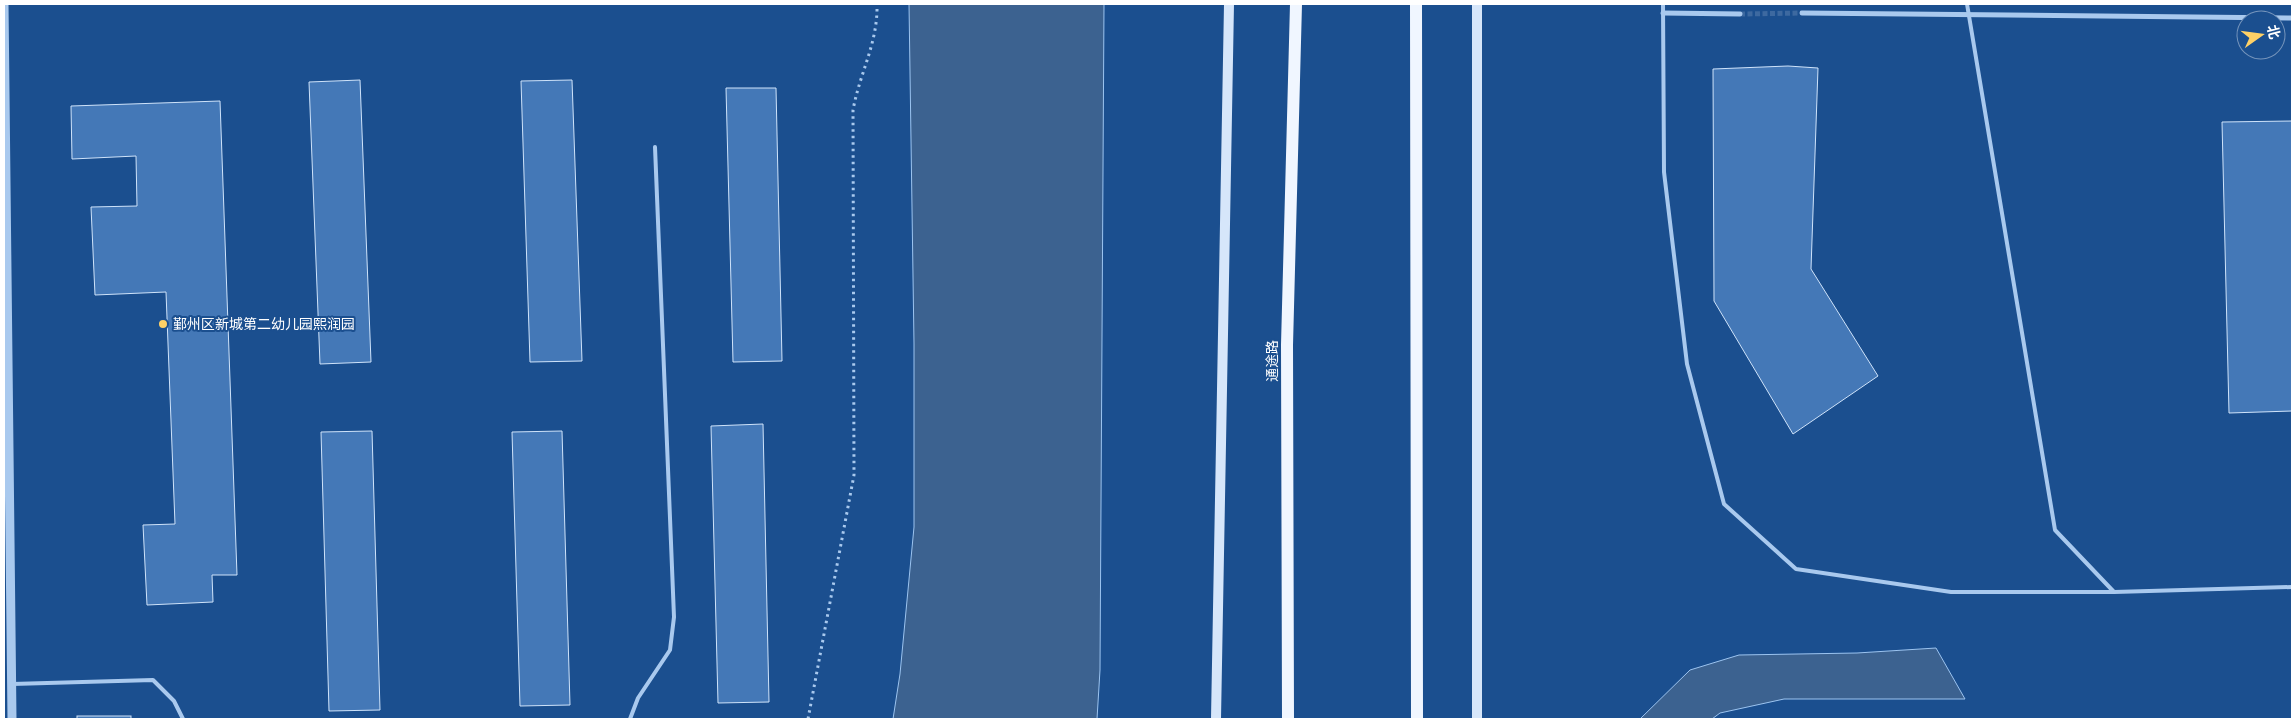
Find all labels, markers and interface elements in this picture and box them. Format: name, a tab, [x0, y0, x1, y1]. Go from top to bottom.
north arrow	[2236, 10, 2286, 60]
text: 北	[2264, 23, 2283, 41]
place label: 鄞州区新城第二幼儿园熙润园	[173, 316, 355, 332]
marker: 鄞州区新城第二幼儿园熙润园	[157, 318, 169, 330]
street label: 通途路	[1264, 340, 1280, 382]

